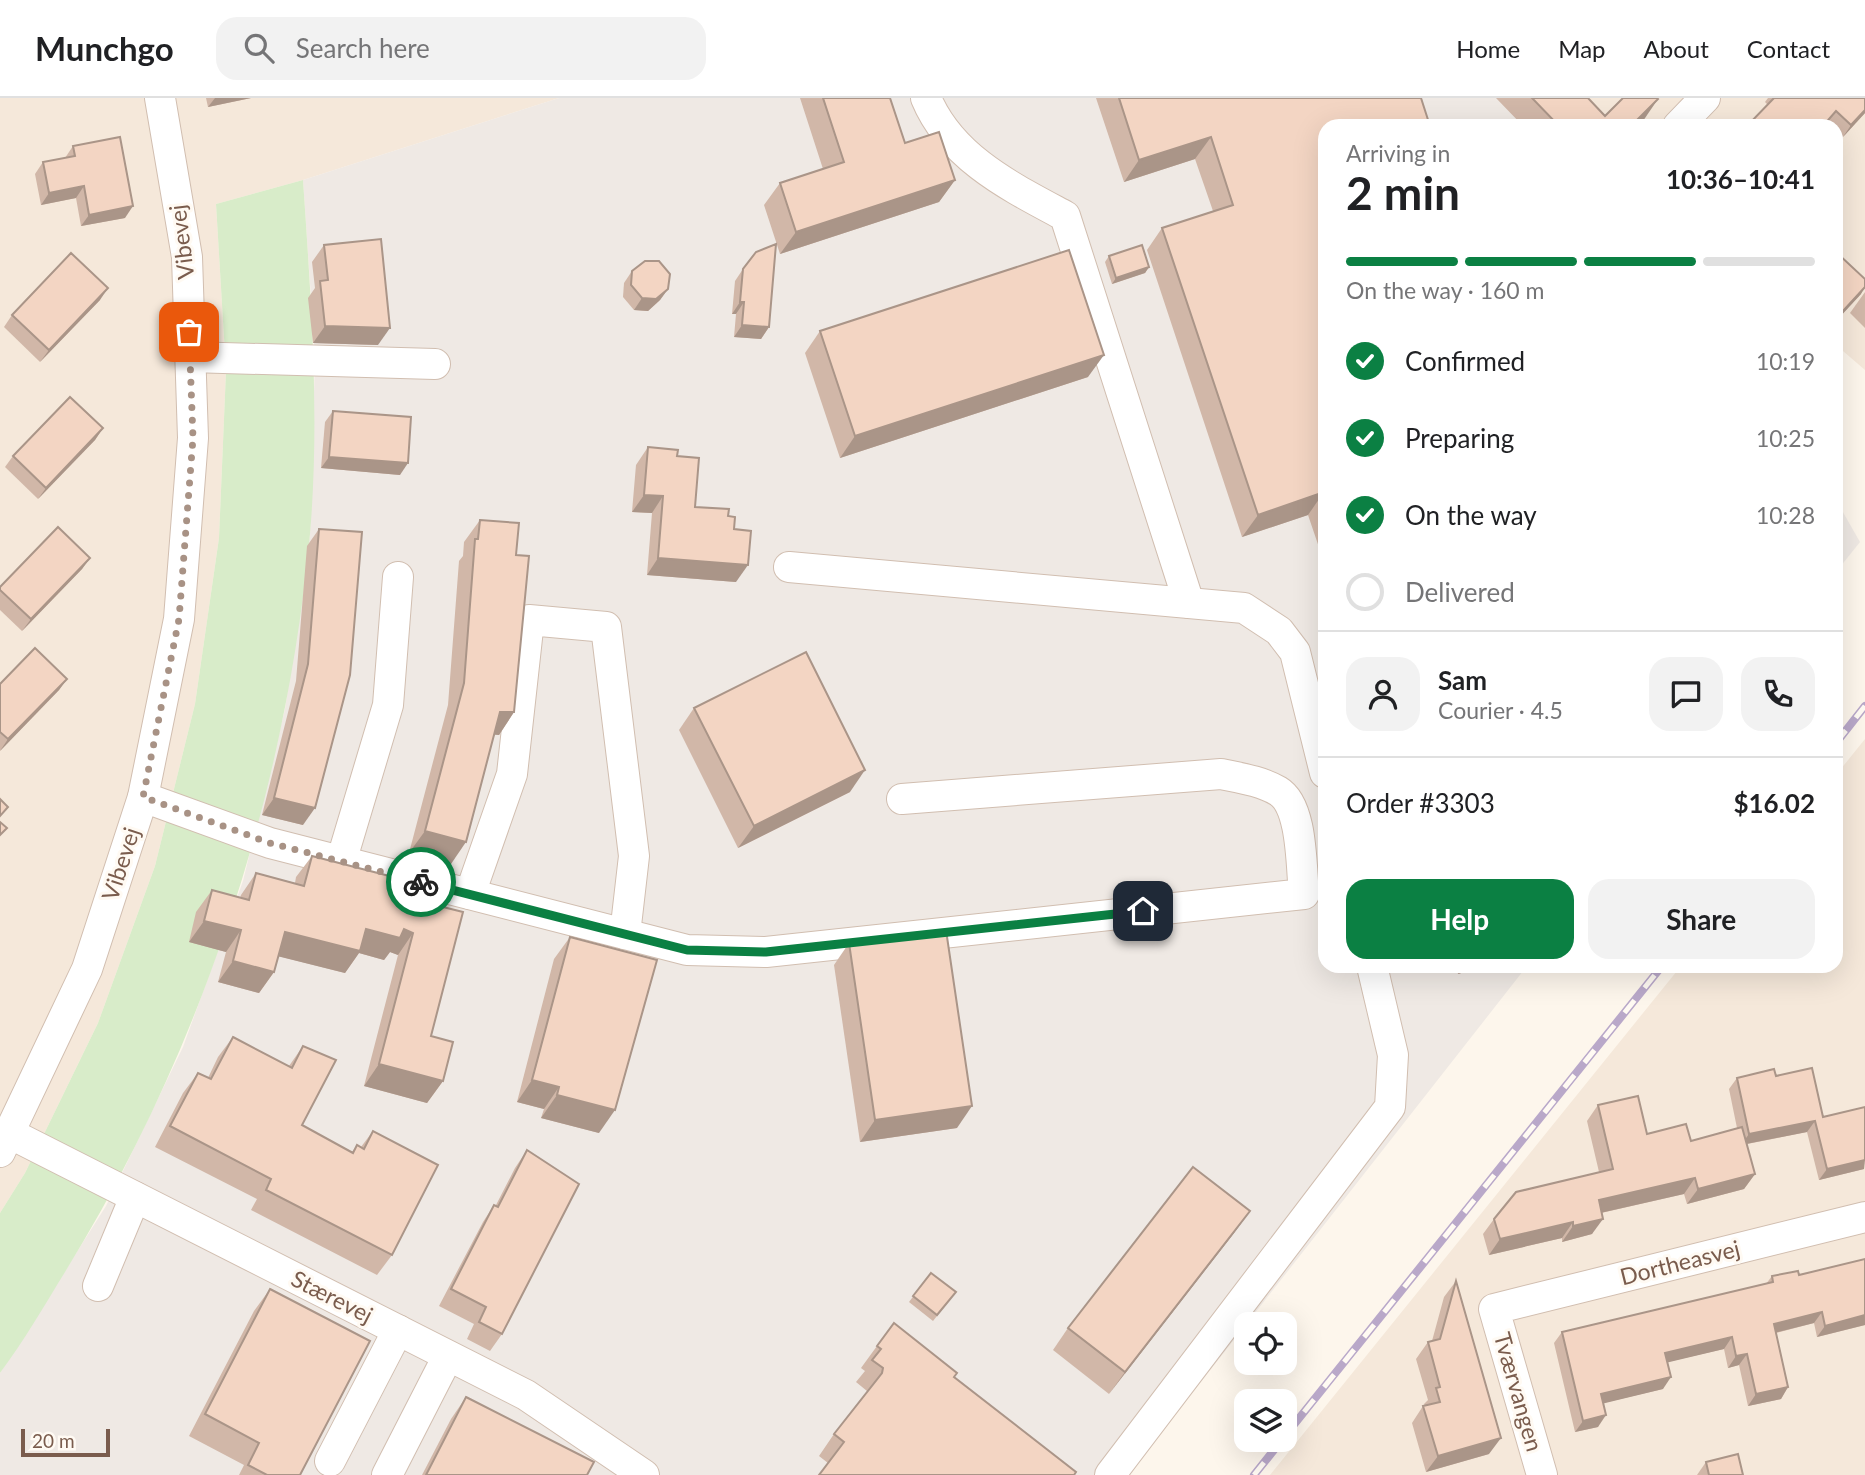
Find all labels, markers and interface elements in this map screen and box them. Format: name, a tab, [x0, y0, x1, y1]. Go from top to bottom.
search box	[216, 17, 706, 80]
text: Munchgo	[35, 28, 174, 68]
icon: search	[240, 29, 278, 67]
text: Search here	[296, 32, 430, 64]
text: Home	[1456, 34, 1520, 63]
text: Map	[1558, 34, 1606, 63]
text: About	[1644, 34, 1709, 63]
text: Contact	[1747, 34, 1830, 63]
text: Arriving in	[1346, 139, 1450, 167]
text: 10:36–10:41	[1666, 163, 1815, 195]
text: 2 min	[1346, 165, 1460, 220]
street label: Vibevej	[163, 203, 199, 281]
text: On the way · 160 m	[1346, 276, 1545, 304]
pin	[159, 302, 219, 362]
icon: bag	[170, 313, 208, 351]
icon: check	[1346, 342, 1384, 380]
text: Confirmed	[1405, 345, 1525, 377]
text: 10:19	[1756, 347, 1815, 375]
icon: check	[1346, 419, 1384, 457]
text: Preparing	[1405, 422, 1514, 454]
text: 10:25	[1756, 424, 1815, 452]
icon: check	[1346, 496, 1384, 534]
text: On the way	[1405, 499, 1537, 531]
text: 10:28	[1756, 501, 1815, 529]
text: Delivered	[1405, 576, 1515, 608]
button: person	[1346, 657, 1420, 731]
button: chat	[1649, 657, 1723, 731]
button: phone	[1741, 657, 1815, 731]
text: Sam	[1438, 664, 1487, 696]
text: Courier · 4.5	[1438, 696, 1563, 724]
text: Order #3303	[1346, 787, 1495, 819]
text: $16.02	[1733, 787, 1815, 819]
street label: Vibevej	[95, 824, 145, 904]
courier	[386, 847, 456, 917]
icon: bike	[402, 863, 440, 901]
button: Help	[1346, 879, 1574, 959]
button: Share	[1588, 879, 1815, 959]
pin	[1113, 881, 1173, 941]
icon: home	[1124, 892, 1162, 930]
street label: Dortheasvej	[1617, 1234, 1743, 1290]
street label: Stærevej	[287, 1264, 378, 1328]
map controls	[1234, 1312, 1297, 1452]
button: locate	[1234, 1312, 1297, 1375]
street label: Tværvangen	[1489, 1329, 1549, 1455]
button: layers	[1234, 1389, 1297, 1452]
scale bar	[21, 1426, 110, 1458]
text: 20 m	[32, 1429, 75, 1452]

